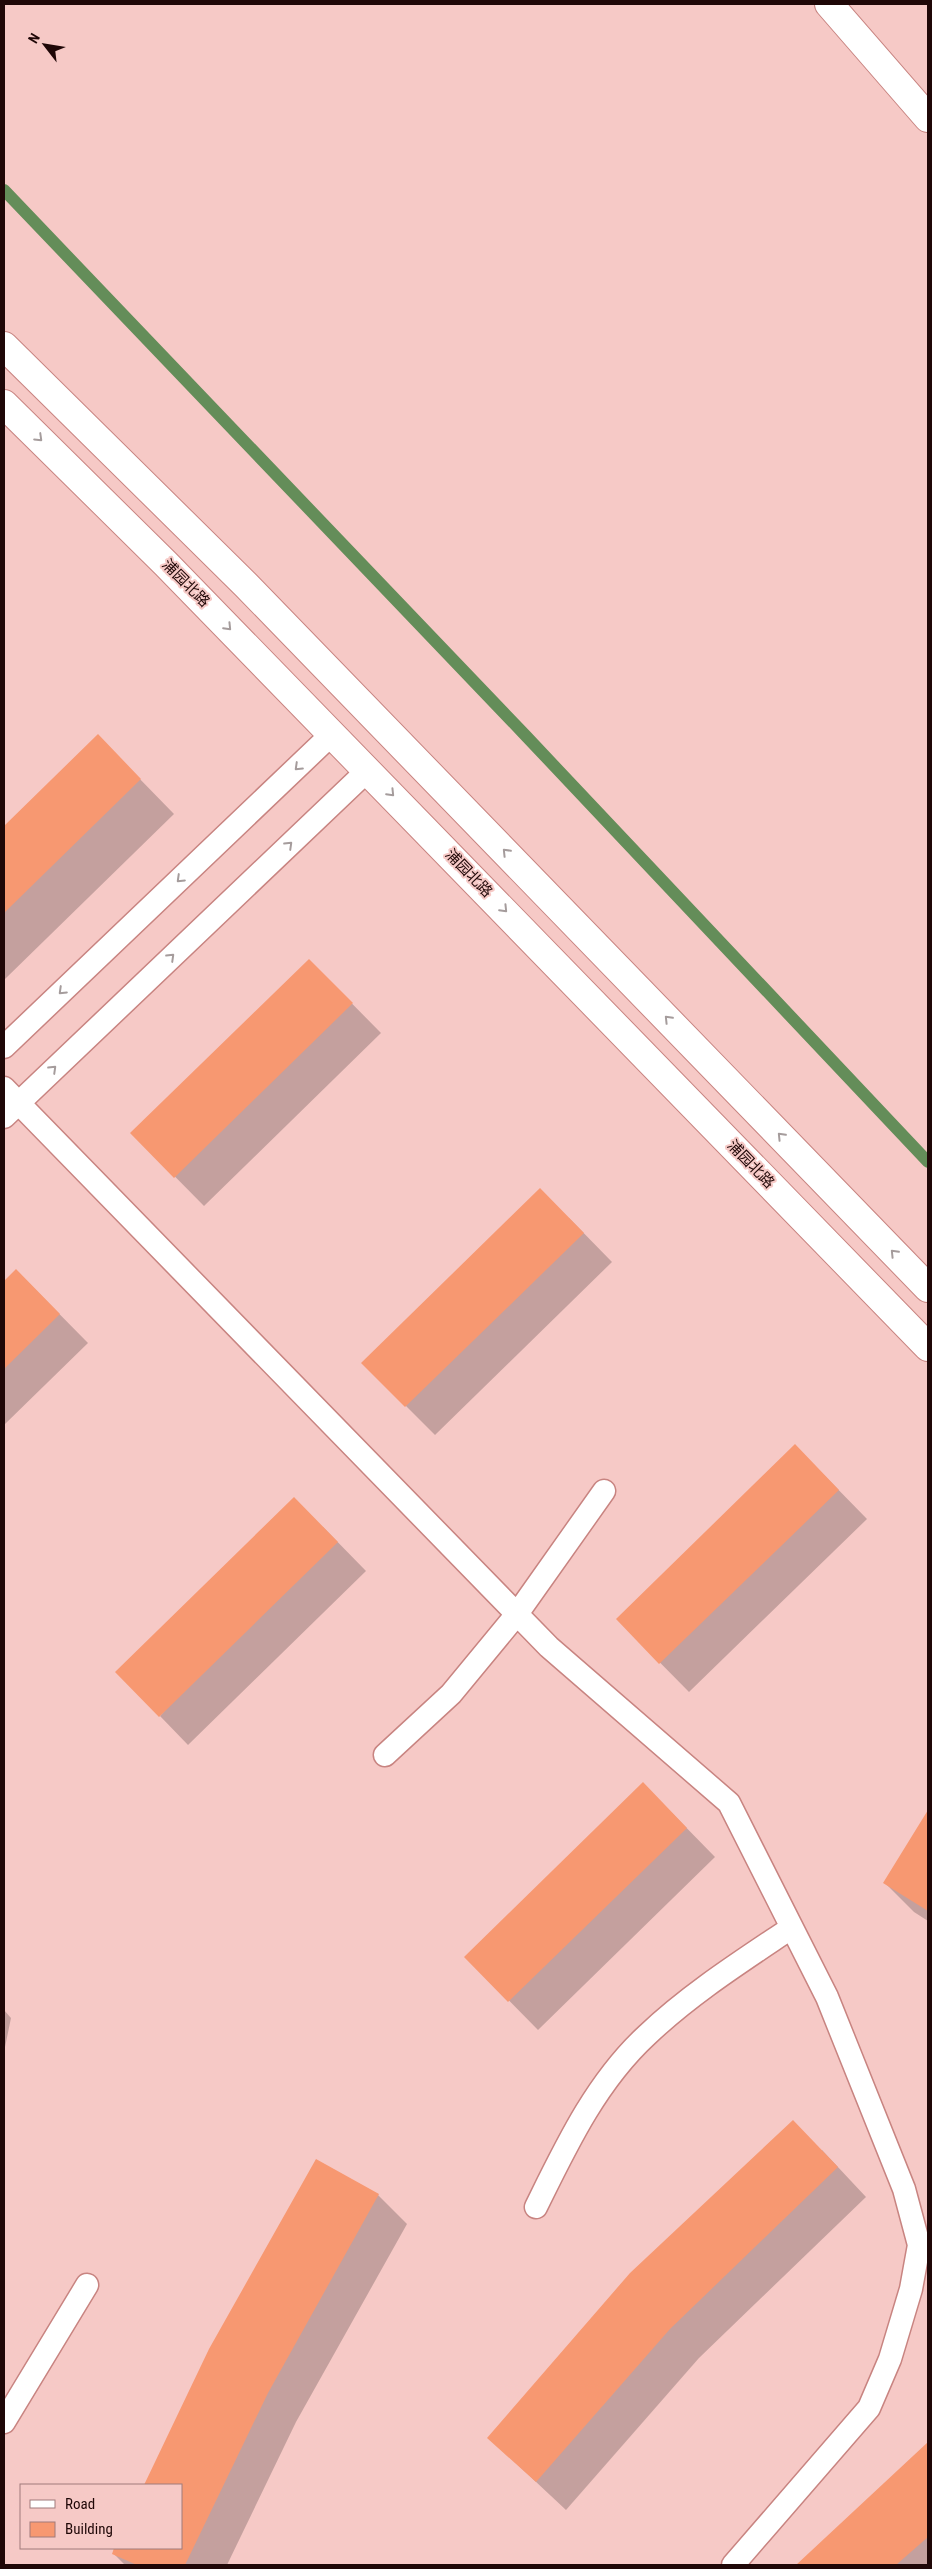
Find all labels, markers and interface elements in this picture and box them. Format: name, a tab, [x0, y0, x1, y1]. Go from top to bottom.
north arrow	[20, 20, 70, 70]
text: N	[25, 31, 43, 46]
one-way arrow	[33, 432, 42, 441]
street label: 浦园北路	[158, 555, 214, 611]
one-way arrow	[222, 621, 231, 630]
one-way arrow	[294, 761, 303, 770]
one-way arrow	[385, 787, 394, 796]
one-way arrow	[283, 842, 292, 851]
street label: 浦园北路	[442, 845, 496, 901]
one-way arrow	[503, 849, 512, 858]
one-way arrow	[177, 873, 186, 882]
one-way arrow	[498, 904, 507, 913]
one-way arrow	[165, 954, 174, 963]
one-way arrow	[59, 985, 68, 994]
one-way arrow	[665, 1016, 674, 1025]
one-way arrow	[48, 1066, 57, 1075]
one-way arrow	[778, 1133, 787, 1142]
street label: 浦园北路	[724, 1136, 778, 1192]
one-way arrow	[891, 1249, 900, 1258]
legend	[20, 2484, 182, 2549]
text: Road	[65, 2495, 95, 2513]
text: Building	[65, 2520, 113, 2538]

